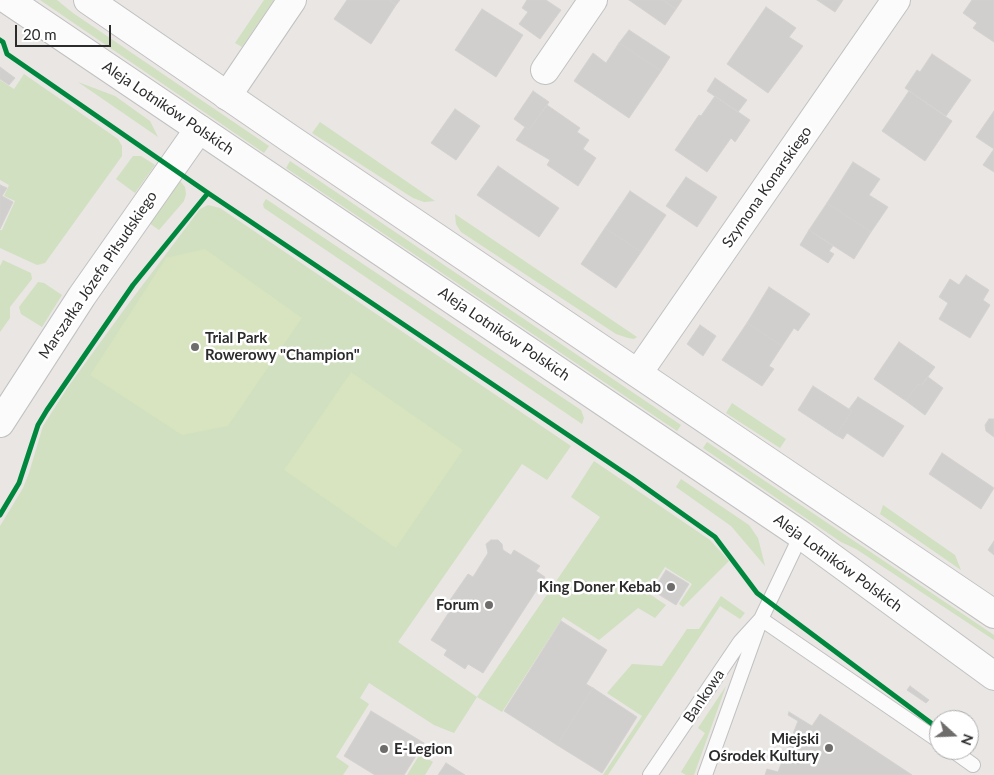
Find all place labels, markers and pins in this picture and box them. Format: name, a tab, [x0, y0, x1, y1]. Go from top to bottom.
place label: Trial Park Rowerowy "Champion"	[205, 329, 360, 364]
marker: Trial Park Rowerowy "Champion"	[189, 341, 201, 353]
place label: King Doner Kebab	[539, 578, 661, 596]
marker: King Doner Kebab	[665, 581, 677, 593]
place label: Forum	[436, 596, 479, 614]
marker: Forum	[483, 599, 495, 611]
place label: Miejski Ośrodek Kultury	[709, 730, 819, 765]
place label: E-Legion	[394, 740, 452, 758]
marker: Miejski Ośrodek Kultury	[823, 742, 835, 754]
marker: E-Legion	[378, 743, 390, 755]

